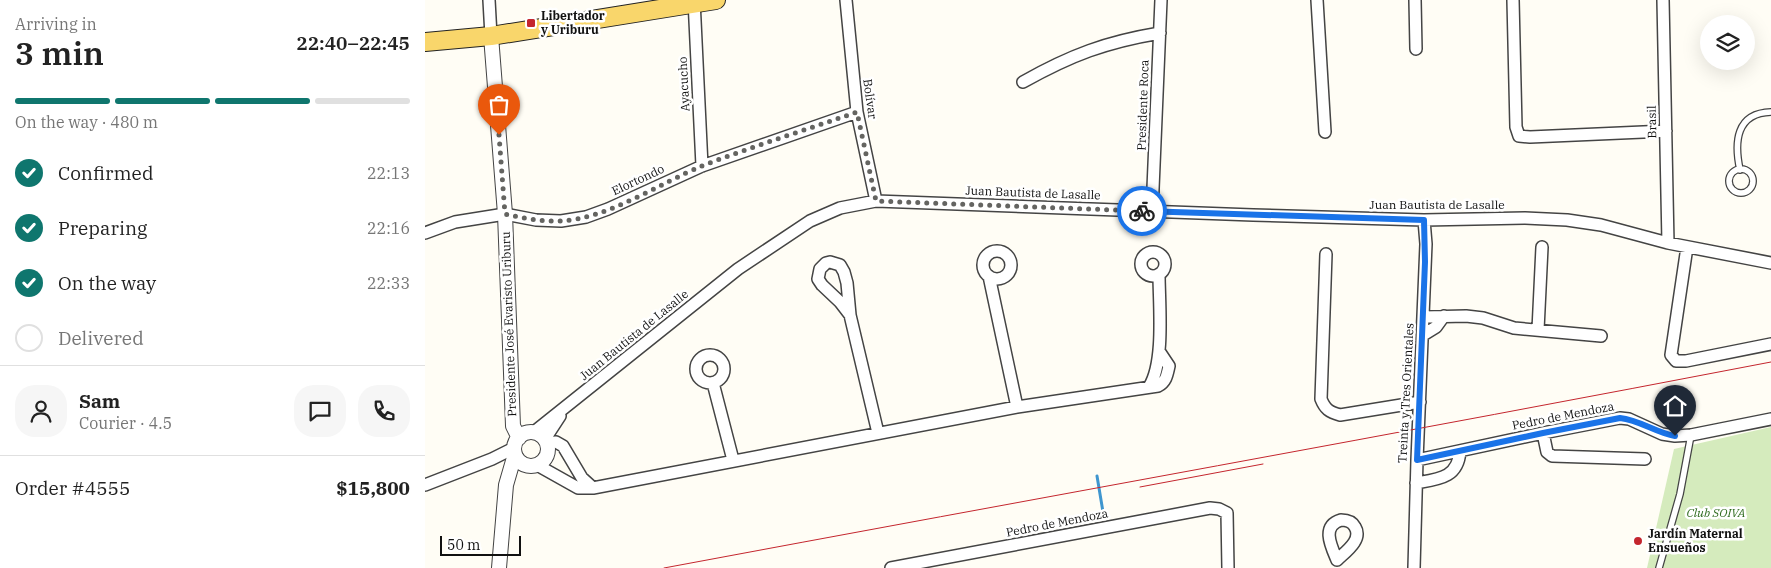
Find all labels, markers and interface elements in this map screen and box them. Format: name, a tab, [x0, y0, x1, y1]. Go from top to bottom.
place label: Libertador y Uriburu	[540, 8, 605, 37]
text: Arriving in	[15, 14, 97, 34]
map controls	[1700, 15, 1755, 70]
button: layers	[1700, 15, 1755, 70]
marker: Libertador y Uriburu	[525, 17, 537, 29]
text: 22:40–22:45	[296, 31, 410, 55]
text: 3 min	[15, 32, 104, 74]
street label: Ayacucho	[675, 56, 692, 112]
street label: Presidente Roca	[1133, 59, 1152, 151]
street label: Bolívar	[860, 78, 881, 121]
pin	[478, 84, 520, 135]
icon: bag	[485, 91, 513, 119]
street label: Brasil	[1644, 105, 1659, 139]
text: On the way · 480 m	[15, 112, 158, 132]
icon: check	[15, 159, 43, 187]
text: Confirmed	[58, 161, 153, 185]
street label: Elortondo	[609, 161, 667, 198]
text: 22:13	[367, 163, 410, 183]
street label: Juan Bautista de Lasalle	[965, 183, 1101, 202]
courier	[1117, 186, 1167, 236]
icon: bike	[1128, 197, 1156, 225]
street label: Juan Bautista de Lasalle	[1369, 197, 1505, 212]
icon: check	[15, 214, 43, 242]
text: Preparing	[58, 216, 147, 240]
text: 22:16	[367, 218, 410, 238]
street label: Presidente José Evaristo Uriburu	[498, 231, 519, 417]
icon: check	[15, 269, 43, 297]
text: On the way	[58, 271, 156, 295]
text: 22:33	[367, 273, 410, 293]
street label: Juan Bautista de Lasalle	[576, 286, 691, 383]
street label: Treinta y Tres Orientales	[1394, 322, 1417, 463]
text: Delivered	[58, 326, 144, 350]
button: person	[15, 385, 67, 437]
button: chat	[294, 385, 346, 437]
button: phone	[358, 385, 410, 437]
pin	[1654, 385, 1696, 436]
text: Sam	[79, 389, 120, 413]
icon: home	[1661, 392, 1689, 420]
street label: Pedro de Mendoza	[1511, 398, 1616, 433]
text: Courier · 4.5	[79, 413, 172, 433]
text: Order #4555	[15, 476, 130, 500]
text: $15,800	[336, 476, 410, 500]
street label: Pedro de Mendoza	[1005, 505, 1110, 540]
park label: Club SOIVA	[1687, 505, 1745, 520]
place label: Jardín Maternal Ensueños	[1648, 526, 1743, 555]
scale bar	[440, 533, 521, 556]
marker: Jardín Maternal Ensueños	[1632, 535, 1644, 547]
text: 50 m	[447, 536, 480, 554]

